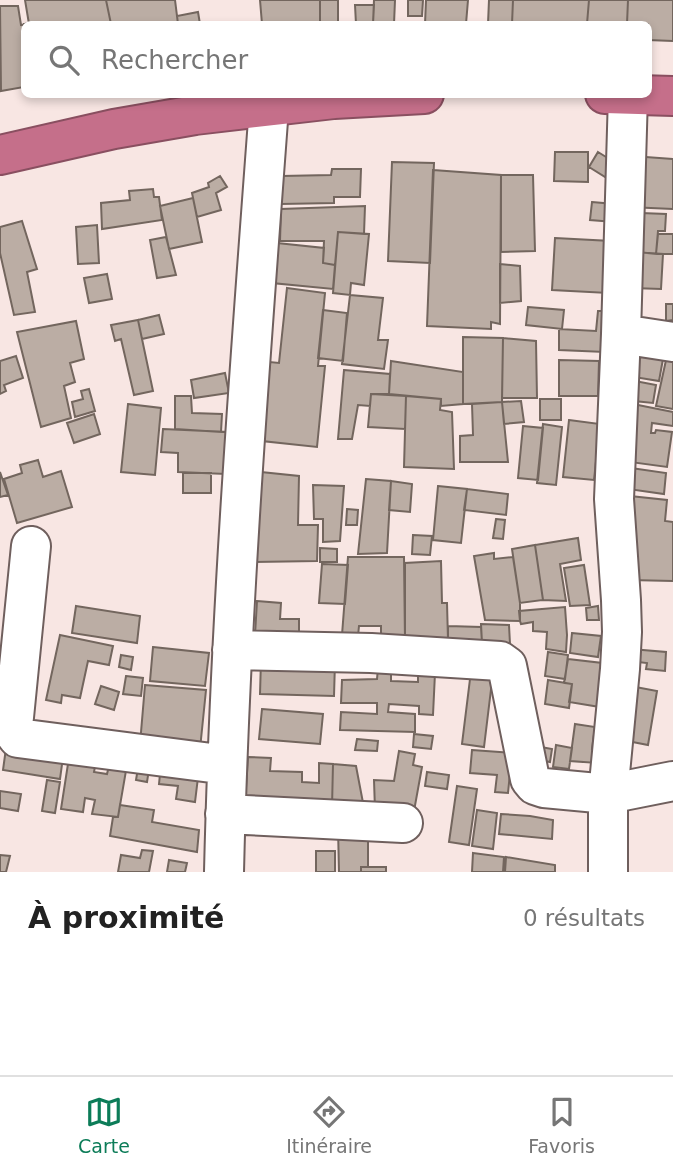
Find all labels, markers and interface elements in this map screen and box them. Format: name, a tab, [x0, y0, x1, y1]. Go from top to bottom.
search box	[21, 21, 652, 98]
icon: search	[45, 41, 83, 79]
text: Rechercher	[101, 45, 248, 75]
text: À proximité	[28, 900, 224, 935]
text: 0 résultats	[523, 905, 645, 931]
tab: Carte	[78, 1093, 130, 1157]
tab: Itinéraire	[286, 1093, 372, 1157]
tab: Favoris	[528, 1093, 595, 1157]

